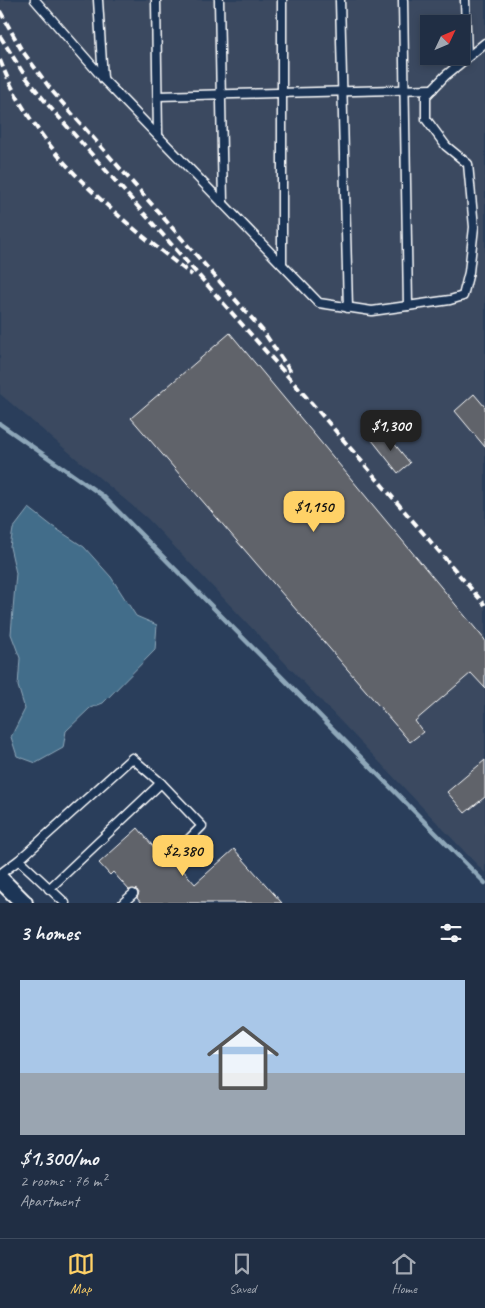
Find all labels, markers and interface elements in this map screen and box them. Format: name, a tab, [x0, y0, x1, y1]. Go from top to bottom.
north arrow	[420, 15, 470, 65]
map controls	[420, 15, 470, 65]
pin: $1,300	[350, 410, 432, 452]
text: $1,300	[371, 416, 411, 436]
pin: $1,150	[273, 490, 355, 533]
text: $1,150	[295, 497, 333, 517]
pin: $2,380	[142, 834, 224, 877]
text: $2,380	[163, 841, 203, 861]
icon: filters	[437, 919, 465, 947]
text: 3 homes	[20, 920, 79, 946]
icon: home	[198, 1013, 288, 1103]
text: $1,300/mo	[20, 1145, 98, 1171]
text: 2 rooms · 76 m²	[20, 1171, 106, 1191]
text: Apartment	[20, 1191, 79, 1211]
tab: Map	[67, 1250, 95, 1297]
tab: Saved	[228, 1250, 256, 1297]
tab: Home	[390, 1250, 418, 1297]

